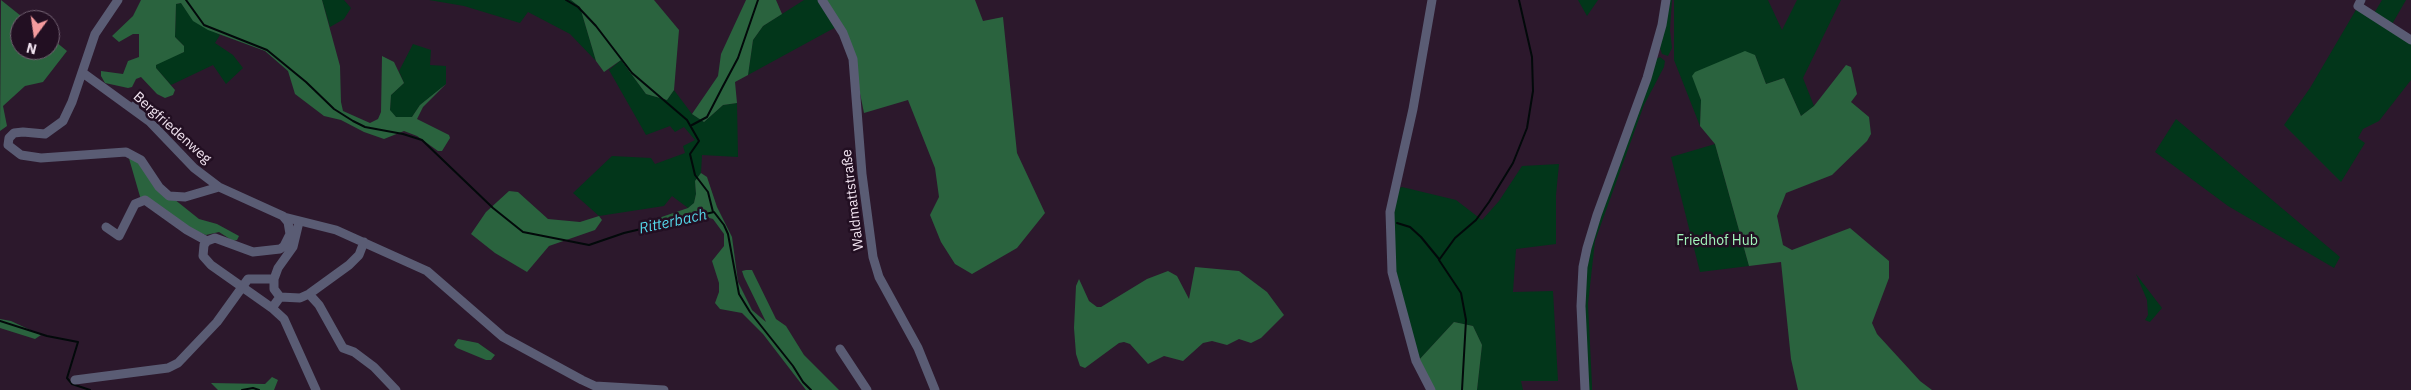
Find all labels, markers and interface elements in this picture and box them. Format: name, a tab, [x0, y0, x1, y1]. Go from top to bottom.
north arrow	[10, 10, 60, 60]
text: N	[25, 39, 39, 59]
street label: Bergfriedenweg	[129, 89, 215, 167]
street label: Waldmattstraße	[838, 148, 868, 252]
water label: Ritterbach	[637, 206, 709, 238]
park label: Friedhof Hub	[1676, 233, 1758, 249]

